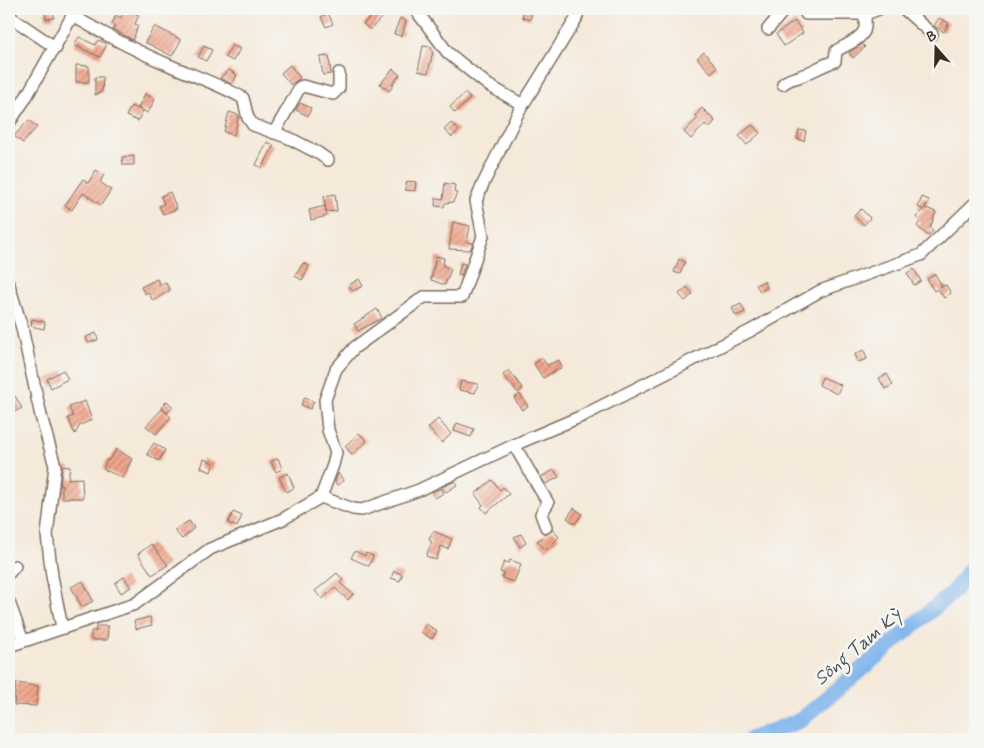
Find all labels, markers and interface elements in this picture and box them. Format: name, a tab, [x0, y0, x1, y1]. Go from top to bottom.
north arrow	[912, 22, 962, 72]
text: B	[925, 27, 939, 47]
water label: Sông Tam Kỳ	[809, 602, 910, 693]

